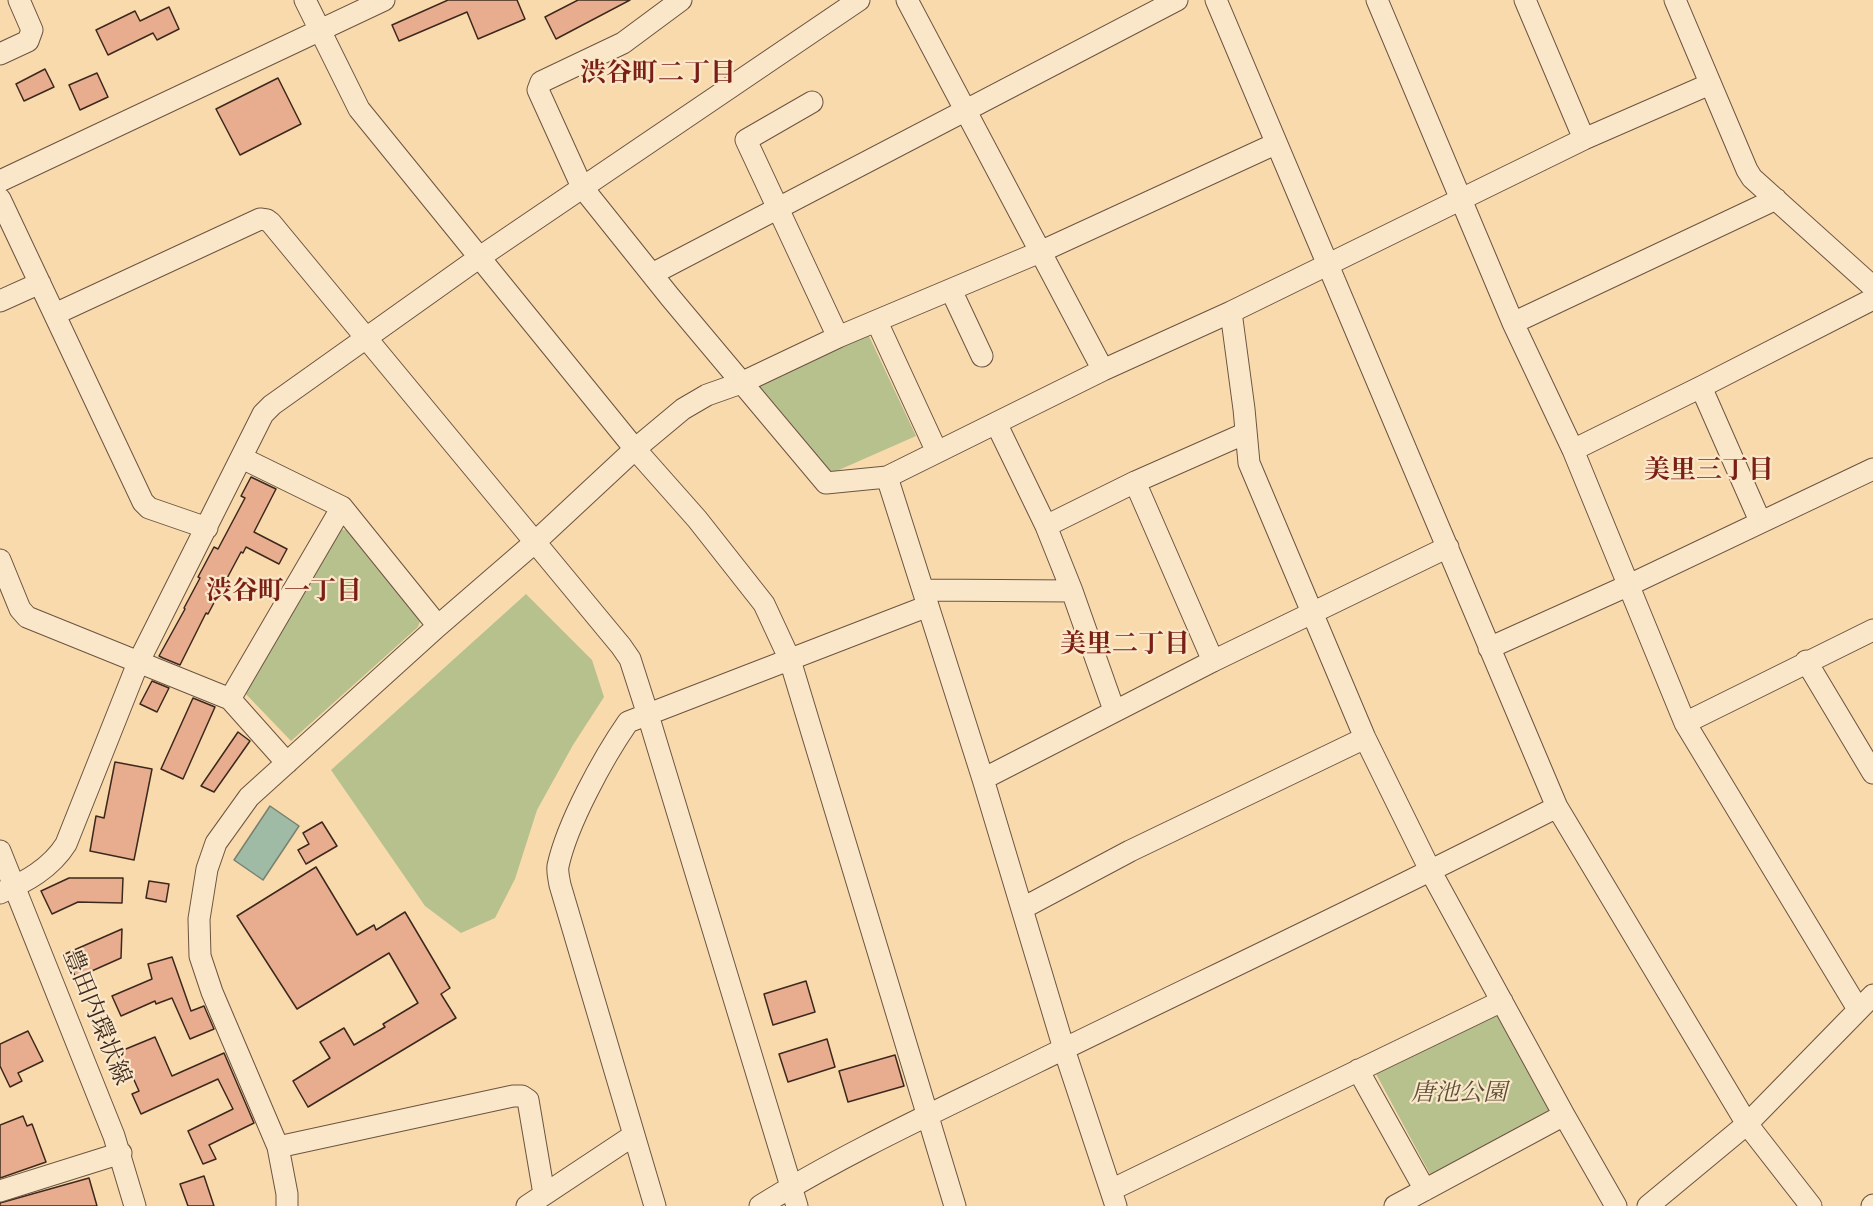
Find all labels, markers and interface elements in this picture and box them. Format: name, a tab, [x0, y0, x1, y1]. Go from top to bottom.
district label: 渋谷町二丁目	[580, 60, 736, 92]
district label: 美里三丁目	[1644, 457, 1774, 489]
district label: 渋谷町一丁目	[206, 578, 362, 610]
district label: 美里二丁目	[1060, 631, 1190, 663]
street label: 豊田内環状線	[55, 946, 135, 1090]
park label: 唐池公園	[1411, 1081, 1507, 1109]

